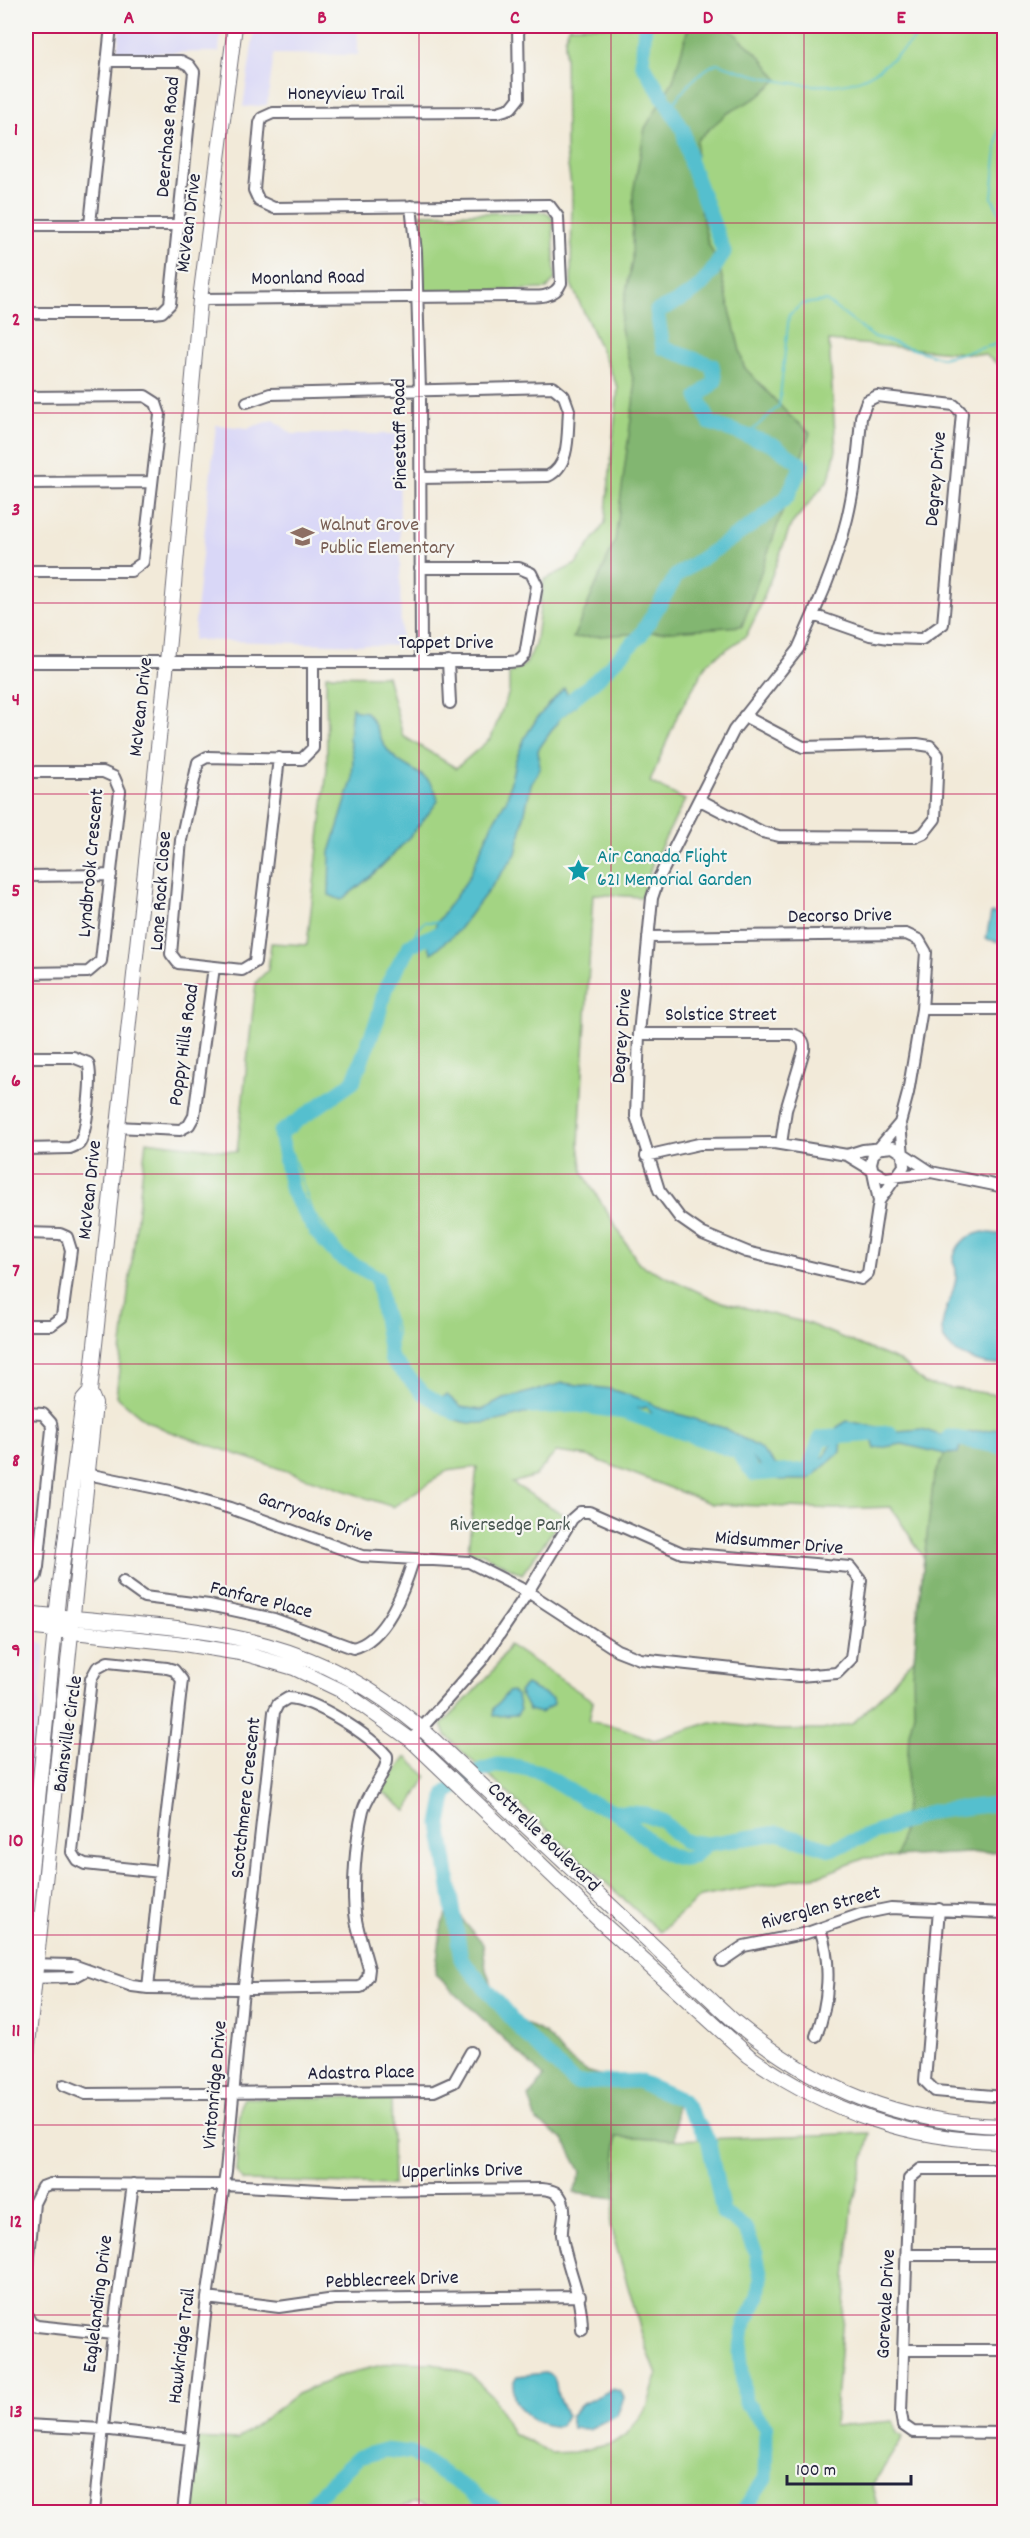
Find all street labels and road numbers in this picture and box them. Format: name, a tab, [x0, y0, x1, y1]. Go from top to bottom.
street label: Deerchase Road	[150, 75, 188, 199]
street label: Honeyview Trail	[288, 81, 405, 109]
street label: McVean Drive	[170, 172, 210, 274]
street label: Moonland Road	[251, 264, 365, 294]
street label: Pinestaff Road	[386, 378, 416, 490]
street label: Degrey Drive	[919, 430, 955, 528]
street label: Tappet Drive	[398, 630, 494, 658]
street label: McVean Drive	[123, 656, 161, 758]
street label: Lyndbrook Crescent	[72, 787, 112, 939]
street label: Lone Rock Close	[144, 830, 180, 952]
street label: Decorso Drive	[788, 902, 892, 932]
street label: Poppy Hills Road	[163, 982, 207, 1108]
street label: Degrey Drive	[606, 987, 640, 1085]
street label: Solstice Street	[665, 1002, 777, 1030]
street label: McVean Drive	[72, 1139, 110, 1241]
street label: Garryoaks Drive	[253, 1485, 377, 1551]
street label: Midsummer Drive	[714, 1524, 844, 1564]
street label: Fanfare Place	[207, 1575, 315, 1627]
street label: Bainsville Circle	[47, 1674, 91, 1794]
street label: Scotchmere Crescent	[225, 1716, 269, 1880]
street label: Cottrelle Boulevard	[480, 1777, 606, 1899]
street label: Riverglen Street	[758, 1880, 884, 1938]
street label: Vintonridge Drive	[196, 2019, 236, 2151]
street label: Adastra Place	[307, 2059, 415, 2089]
street label: Upperlinks Drive	[401, 2157, 523, 2187]
street label: Eaglelanding Drive	[77, 2233, 121, 2374]
street label: Gorevale Drive	[870, 2248, 904, 2359]
street label: Pebblecreek Drive	[325, 2265, 459, 2297]
street label: Hawkridge Trail	[162, 2286, 204, 2406]

